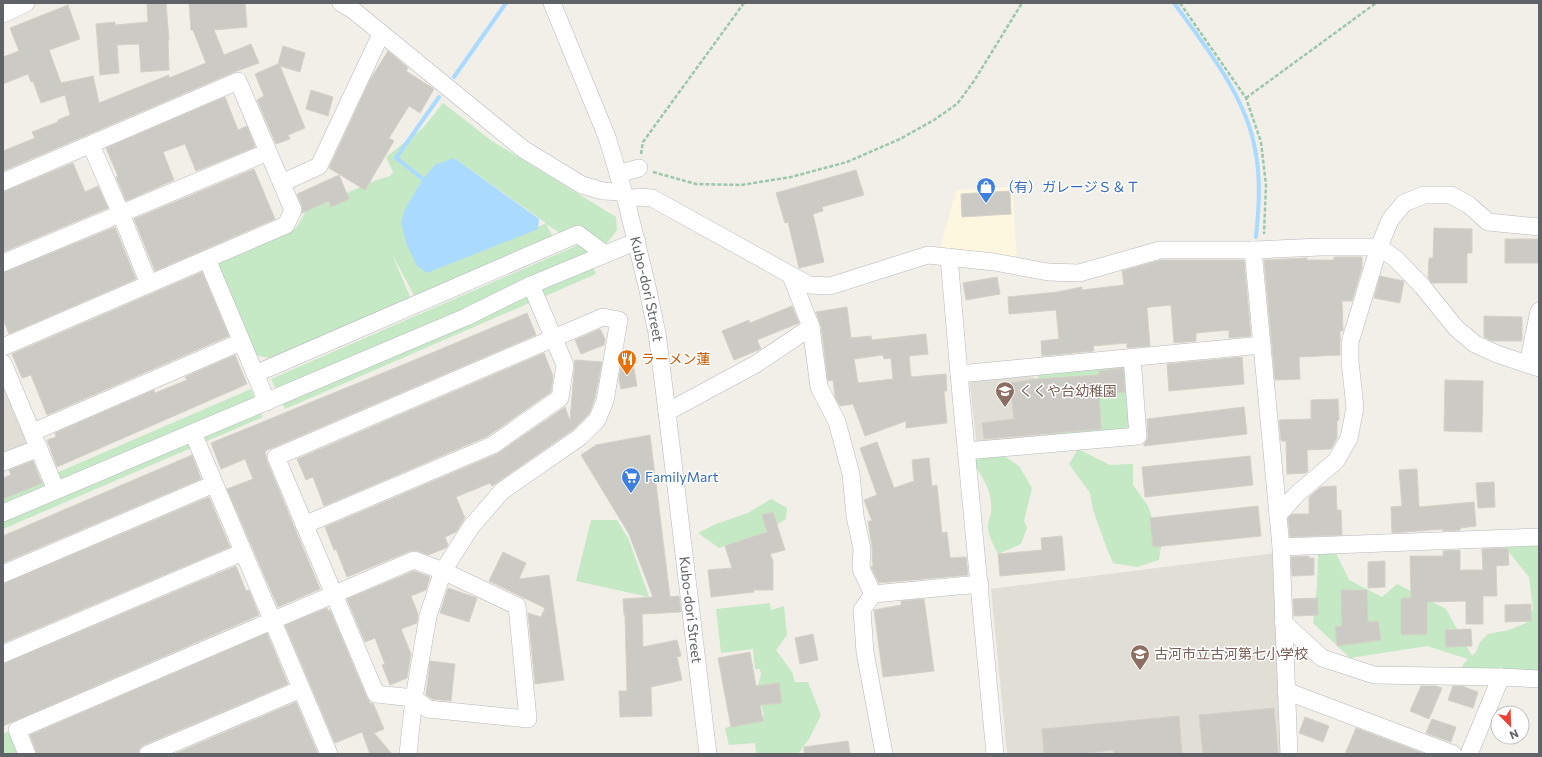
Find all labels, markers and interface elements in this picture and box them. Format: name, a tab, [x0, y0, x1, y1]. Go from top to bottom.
shop icon: （有）ガレージＳ＆Ｔ	[975, 176, 997, 204]
place label: （有）ガレージＳ＆Ｔ	[1000, 178, 1140, 195]
street label: Kubo-dori Street	[627, 234, 667, 343]
restaurant icon: ラーメン蓮	[616, 348, 638, 376]
place label: ラーメン蓮	[641, 350, 710, 367]
school or university icon: くくや台幼稚園	[994, 380, 1016, 408]
place label: くくや台幼稚園	[1019, 382, 1117, 399]
supermarket icon: FamilyMart	[620, 466, 642, 494]
place label: FamilyMart	[645, 468, 719, 485]
street label: Kubo-dori Street	[676, 555, 706, 664]
school or university icon: 古河市立古河第七小学校	[1129, 643, 1151, 671]
place label: 古河市立古河第七小学校	[1154, 645, 1308, 662]
north arrow	[1490, 705, 1530, 745]
text: N	[1508, 727, 1520, 742]

